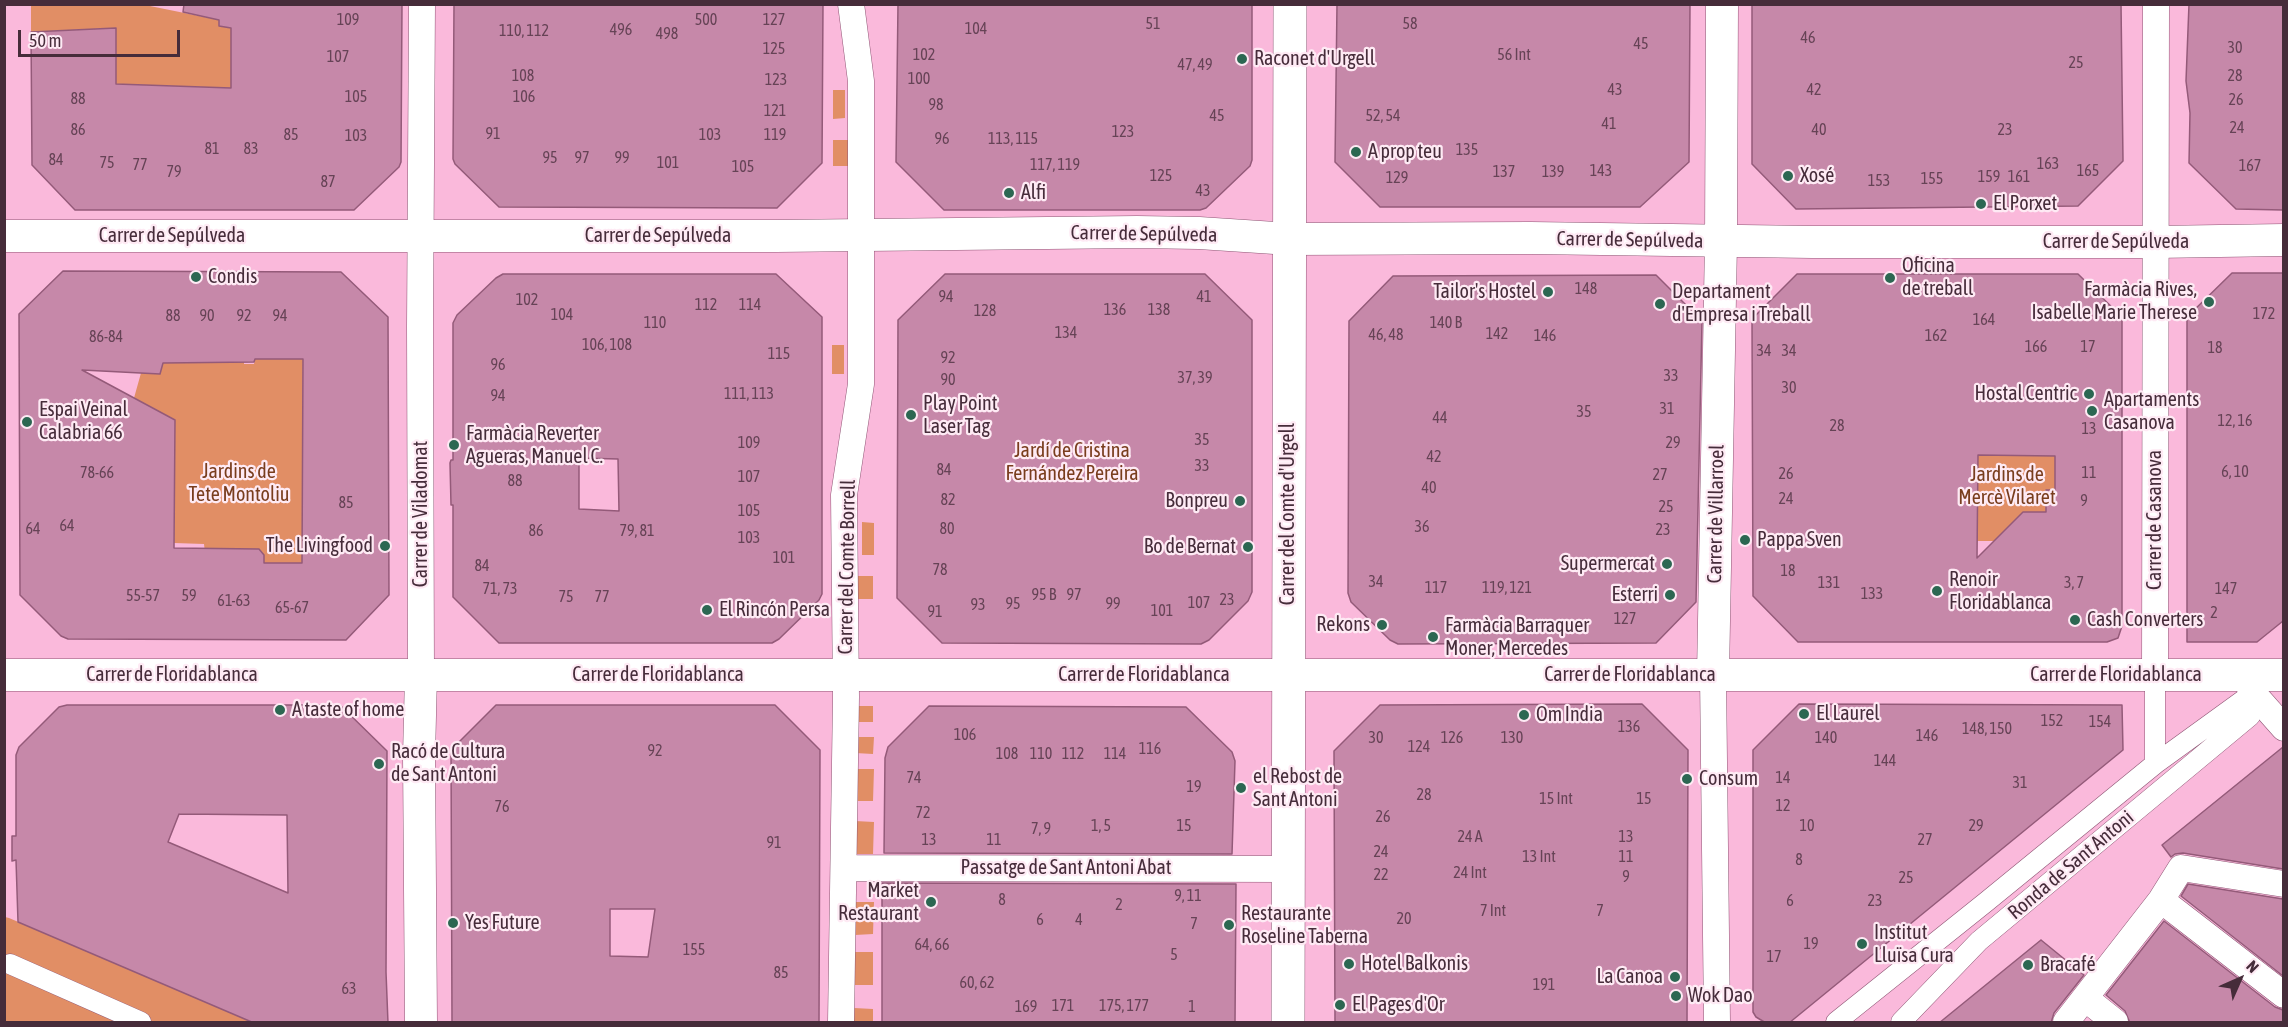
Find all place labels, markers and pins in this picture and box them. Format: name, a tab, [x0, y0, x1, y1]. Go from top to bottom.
place label: Raconet d'Urgell	[1254, 47, 1375, 71]
marker: Raconet d'Urgell	[1235, 52, 1249, 66]
place label: A prop teu	[1368, 140, 1442, 164]
marker: A prop teu	[1349, 145, 1363, 159]
place label: Xosé	[1800, 164, 1834, 188]
marker: Xosé	[1781, 169, 1795, 183]
place label: Alfi	[1021, 181, 1046, 205]
marker: Alfi	[1002, 186, 1016, 200]
place label: El Porxet	[1993, 192, 2057, 216]
marker: El Porxet	[1974, 197, 1988, 211]
place label: Oficina de treball	[1902, 254, 1973, 301]
place label: Condis	[208, 265, 257, 289]
marker: Condis	[189, 270, 203, 284]
marker: Oficina de treball	[1883, 271, 1897, 285]
place label: Farmàcia Rives, Isabelle Marie Therese	[2031, 278, 2197, 325]
place label: Tailor's Hostel	[1433, 280, 1536, 304]
place label: Departament d'Empresa i Treball	[1672, 280, 1811, 327]
marker: Tailor's Hostel	[1541, 285, 1555, 299]
marker: Farmàcia Rives, Isabelle Marie Therese	[2202, 295, 2216, 309]
marker: Departament d'Empresa i Treball	[1653, 297, 1667, 311]
place label: Hostal Centric	[1974, 382, 2077, 406]
marker: Hostal Centric	[2082, 387, 2096, 401]
place label: Apartaments Casanova	[2104, 388, 2199, 435]
place label: Play Point Laser Tag	[923, 392, 997, 439]
place label: Espai Veinal Calabria 66	[39, 398, 128, 445]
marker: Apartaments Casanova	[2085, 404, 2099, 418]
marker: Play Point Laser Tag	[904, 408, 918, 422]
marker: Espai Veinal Calabria 66	[20, 415, 34, 429]
place label: Farmàcia Reverter Agueras, Manuel C.	[466, 422, 603, 469]
marker: Farmàcia Reverter Agueras, Manuel C.	[447, 438, 461, 452]
place label: Bonpreu	[1165, 489, 1228, 513]
marker: Bonpreu	[1233, 494, 1247, 508]
place label: Pappa Sven	[1757, 528, 1842, 552]
marker: Pappa Sven	[1738, 533, 1752, 547]
place label: The Livingfood	[266, 534, 373, 558]
place label: Bo de Bernat	[1144, 535, 1236, 559]
marker: The Livingfood	[378, 539, 392, 553]
marker: Bo de Bernat	[1241, 540, 1255, 554]
place label: Supermercat	[1561, 552, 1655, 576]
marker: Supermercat	[1660, 557, 1674, 571]
place label: Renoir Floridablanca	[1949, 568, 2051, 615]
place label: Esterri	[1611, 583, 1658, 607]
marker: Renoir Floridablanca	[1930, 584, 1944, 598]
marker: Esterri	[1663, 588, 1677, 602]
place label: El Rincón Persa	[719, 598, 830, 622]
marker: El Rincón Persa	[700, 603, 714, 617]
place label: Cash Converters	[2087, 608, 2203, 632]
place label: Rekons	[1316, 613, 1370, 637]
marker: Cash Converters	[2068, 613, 2082, 627]
place label: Farmàcia Barraquer Moner, Mercedes	[1445, 614, 1589, 661]
marker: Rekons	[1375, 618, 1389, 632]
marker: Farmàcia Barraquer Moner, Mercedes	[1426, 630, 1440, 644]
place label: A taste of home	[292, 698, 404, 722]
place label: El Laurel	[1816, 702, 1880, 726]
marker: A taste of home	[273, 703, 287, 717]
place label: Om India	[1536, 703, 1603, 727]
marker: El Laurel	[1797, 707, 1811, 721]
marker: Om India	[1517, 708, 1531, 722]
place label: Racó de Cultura de Sant Antoni	[391, 740, 505, 787]
marker: Racó de Cultura de Sant Antoni	[372, 757, 386, 771]
place label: el Rebost de Sant Antoni	[1253, 765, 1342, 812]
place label: Consum	[1699, 767, 1758, 791]
marker: Consum	[1680, 772, 1694, 786]
marker: el Rebost de Sant Antoni	[1234, 781, 1248, 795]
place label: Market Restaurant	[838, 879, 919, 926]
marker: Market Restaurant	[924, 895, 938, 909]
place label: Restaurante Roseline Taberna	[1241, 902, 1368, 949]
place label: Yes Future	[465, 911, 539, 935]
marker: Yes Future	[446, 916, 460, 930]
marker: Restaurante Roseline Taberna	[1222, 918, 1236, 932]
place label: Institut Lluïsa Cura	[1874, 921, 1954, 968]
marker: Institut Lluïsa Cura	[1855, 937, 1869, 951]
place label: Hotel Balkonis	[1361, 952, 1468, 976]
place label: Bracafé	[2040, 953, 2096, 977]
marker: Hotel Balkonis	[1342, 957, 1356, 971]
marker: Bracafé	[2021, 958, 2035, 972]
place label: La Canoa	[1597, 965, 1663, 989]
marker: La Canoa	[1668, 970, 1682, 984]
place label: Wok Dao	[1688, 984, 1753, 1008]
marker: Wok Dao	[1669, 989, 1683, 1003]
place label: El Pages d'Or	[1352, 993, 1445, 1017]
marker: El Pages d'Or	[1333, 998, 1347, 1012]

